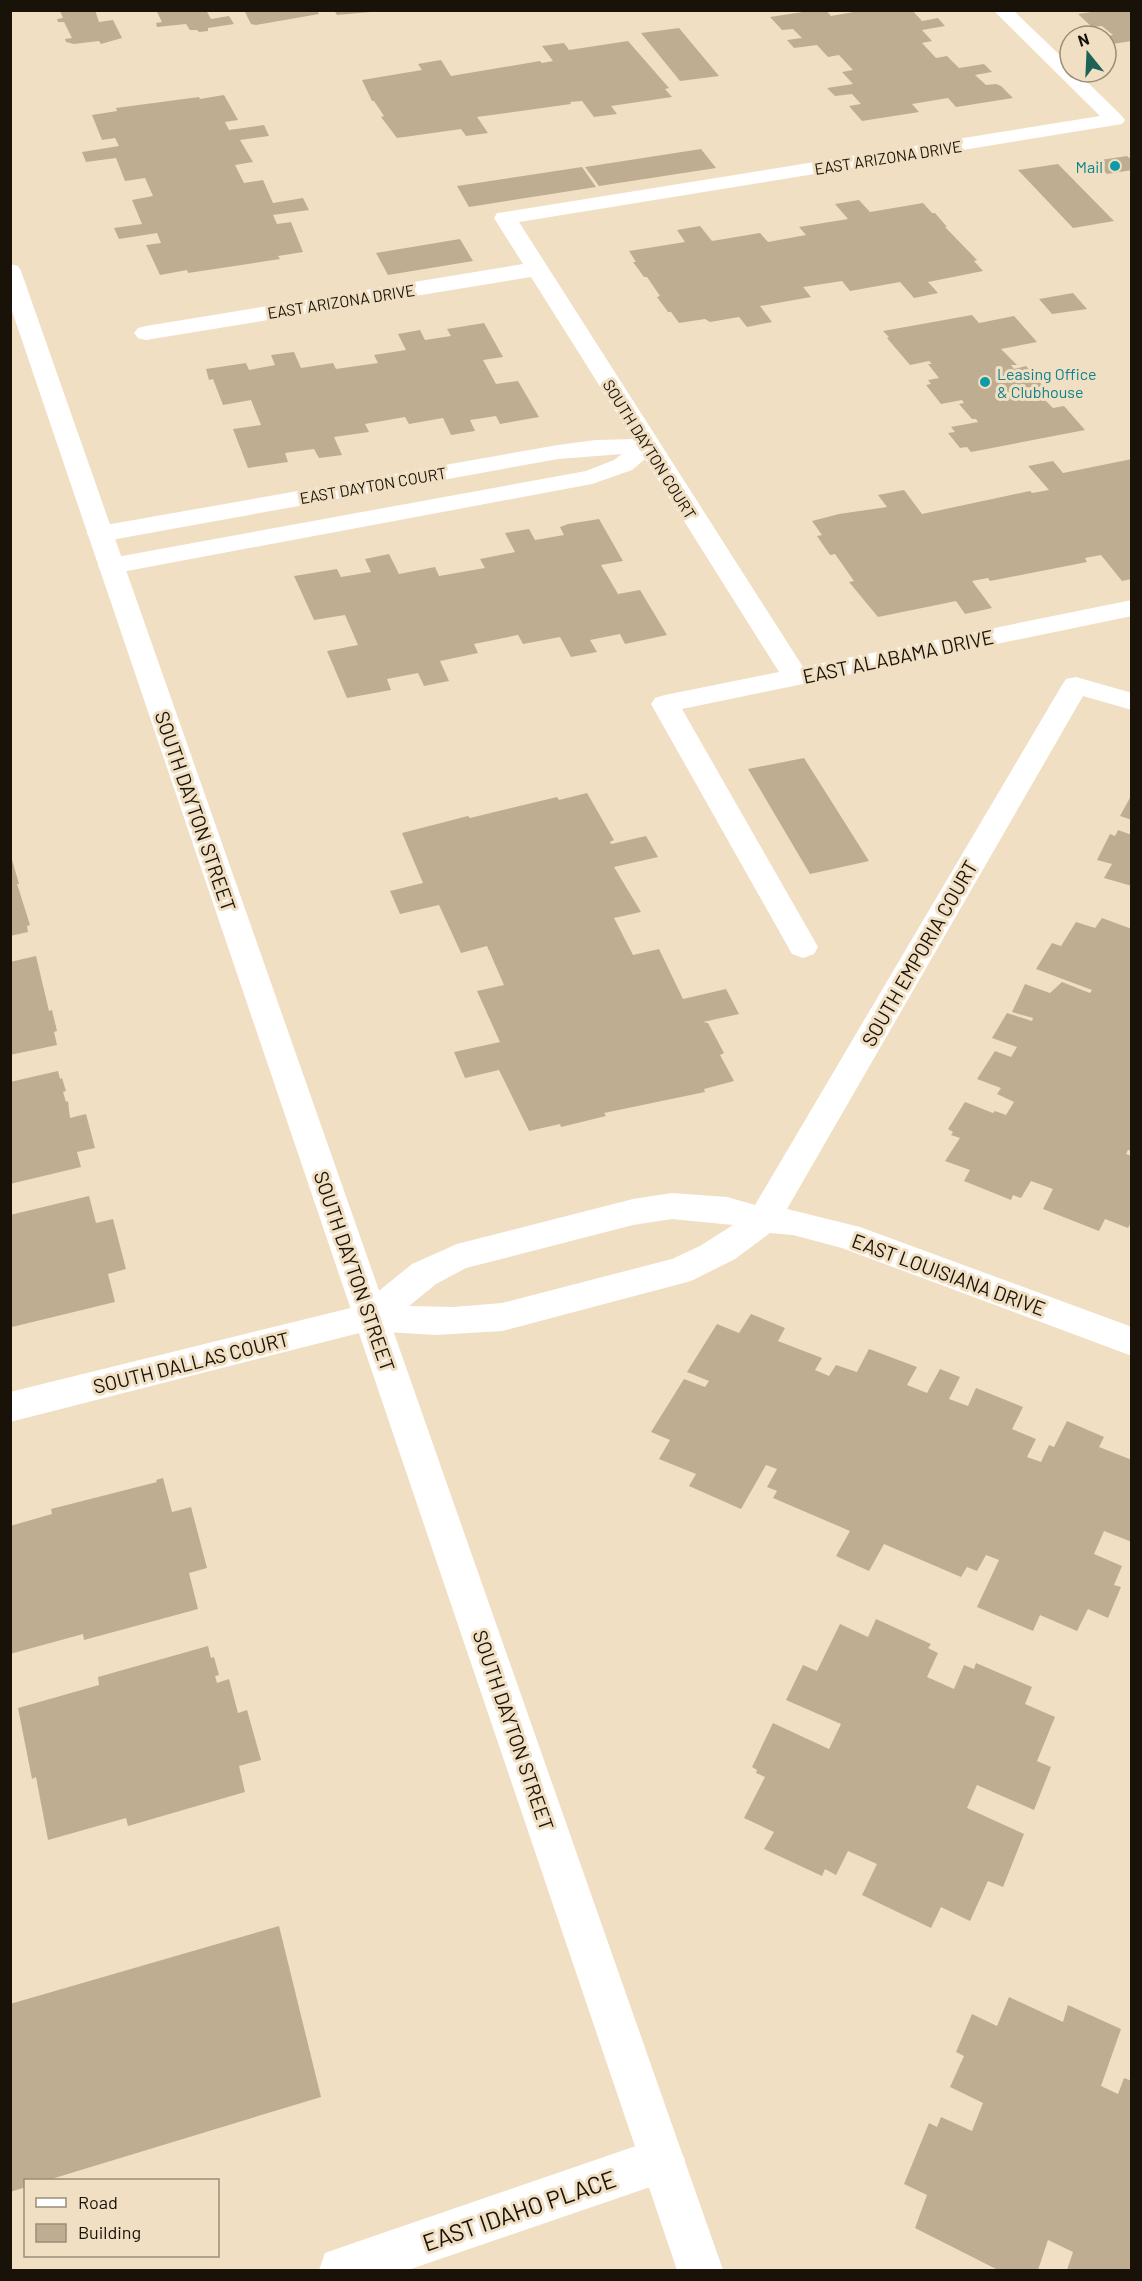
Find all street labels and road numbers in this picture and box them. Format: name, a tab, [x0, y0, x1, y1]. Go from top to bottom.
street label: EAST ARIZONA DRIVE	[813, 136, 963, 178]
street label: EAST ARIZONA DRIVE	[266, 280, 416, 322]
street label: SOUTH DAYTON COURT	[599, 376, 701, 522]
street label: EAST DAYTON COURT	[298, 463, 448, 507]
street label: EAST ALABAMA DRIVE	[800, 624, 996, 688]
street label: SOUTH DAYTON STREET	[150, 708, 242, 914]
street label: SOUTH EMPORIA COURT	[856, 856, 982, 1050]
street label: SOUTH DAYTON STREET	[309, 1168, 401, 1374]
street label: EAST LOUISIANA DRIVE	[849, 1228, 1049, 1320]
street label: SOUTH DALLAS COURT	[90, 1326, 292, 1398]
street label: SOUTH DAYTON STREET	[468, 1627, 560, 1833]
street label: EAST IDAHO PLACE	[418, 2163, 620, 2257]

